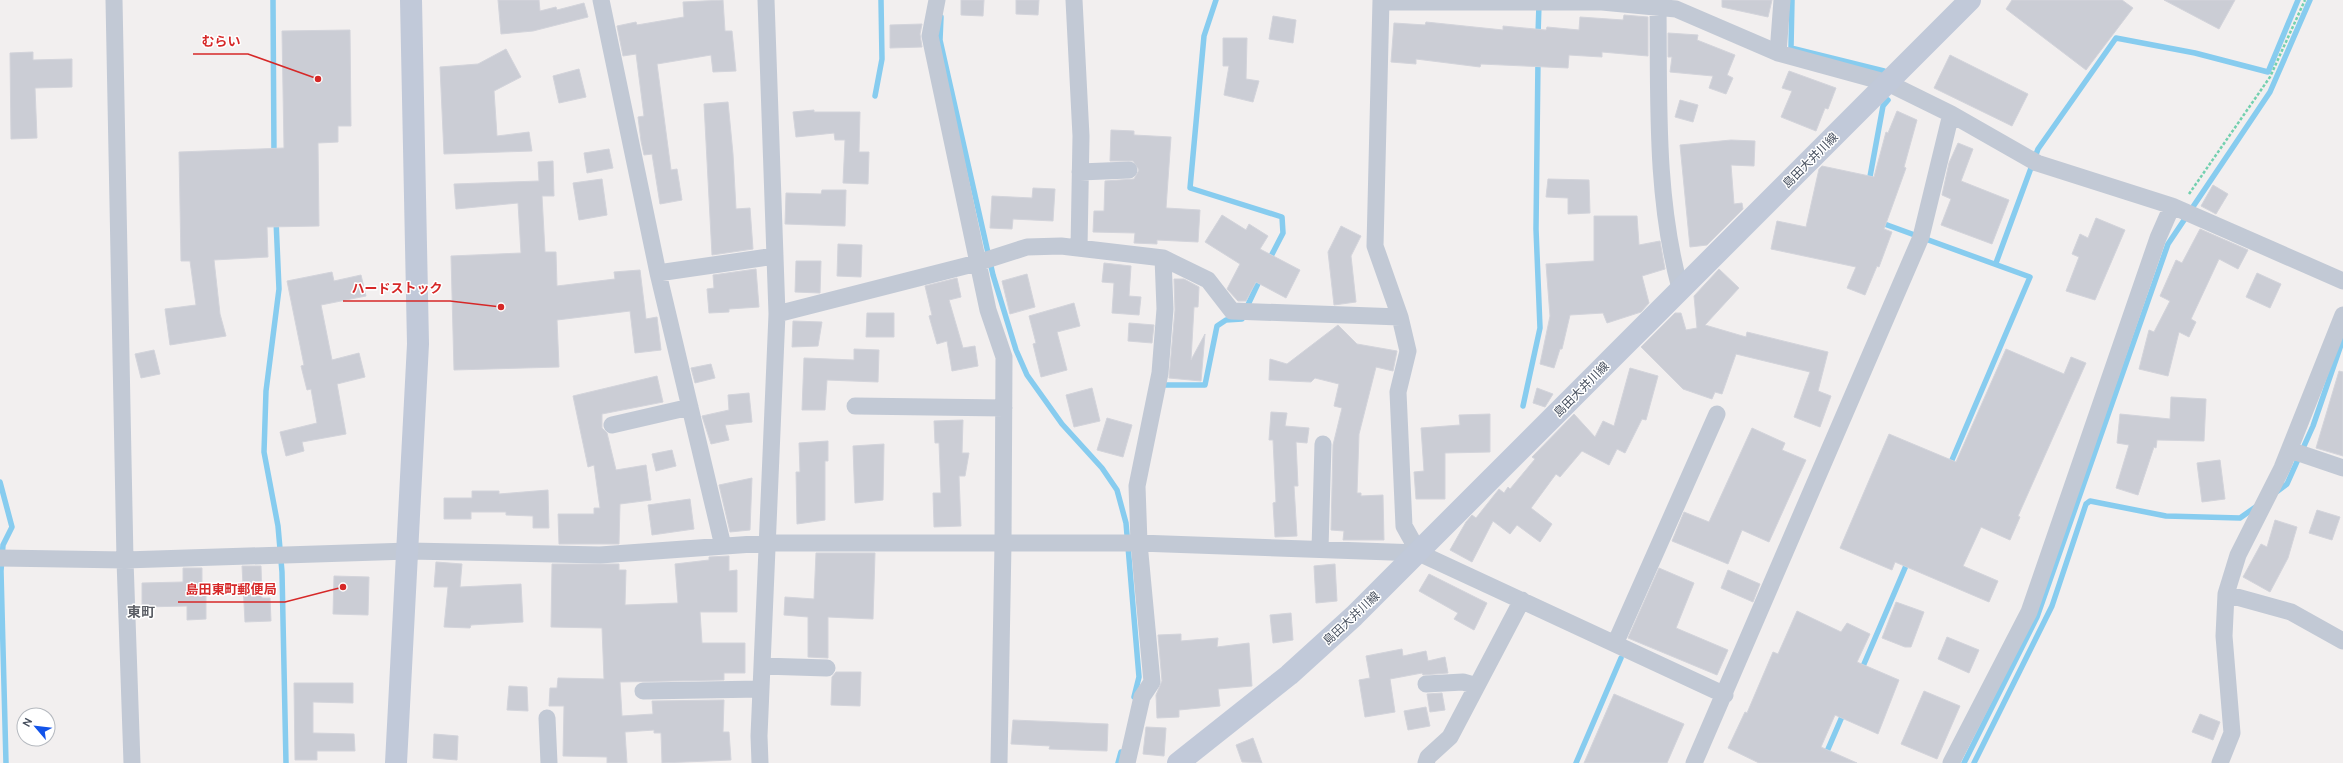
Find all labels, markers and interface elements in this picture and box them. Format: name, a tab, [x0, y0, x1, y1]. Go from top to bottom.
callout: むらい	[193, 29, 248, 54]
text: むらい	[201, 34, 241, 48]
street label: 島田大井川線	[1780, 130, 1840, 190]
callout: ハードストック	[343, 276, 450, 301]
text: ハードストック	[351, 281, 443, 295]
street label: 島田大井川線	[1551, 359, 1611, 419]
callout: 島田東町郵便局	[178, 577, 285, 602]
text: 島田東町郵便局	[185, 582, 277, 596]
street label: 島田大井川線	[1320, 589, 1382, 647]
district label: 東町	[127, 604, 155, 620]
north arrow	[16, 707, 56, 747]
text: N	[20, 716, 34, 729]

